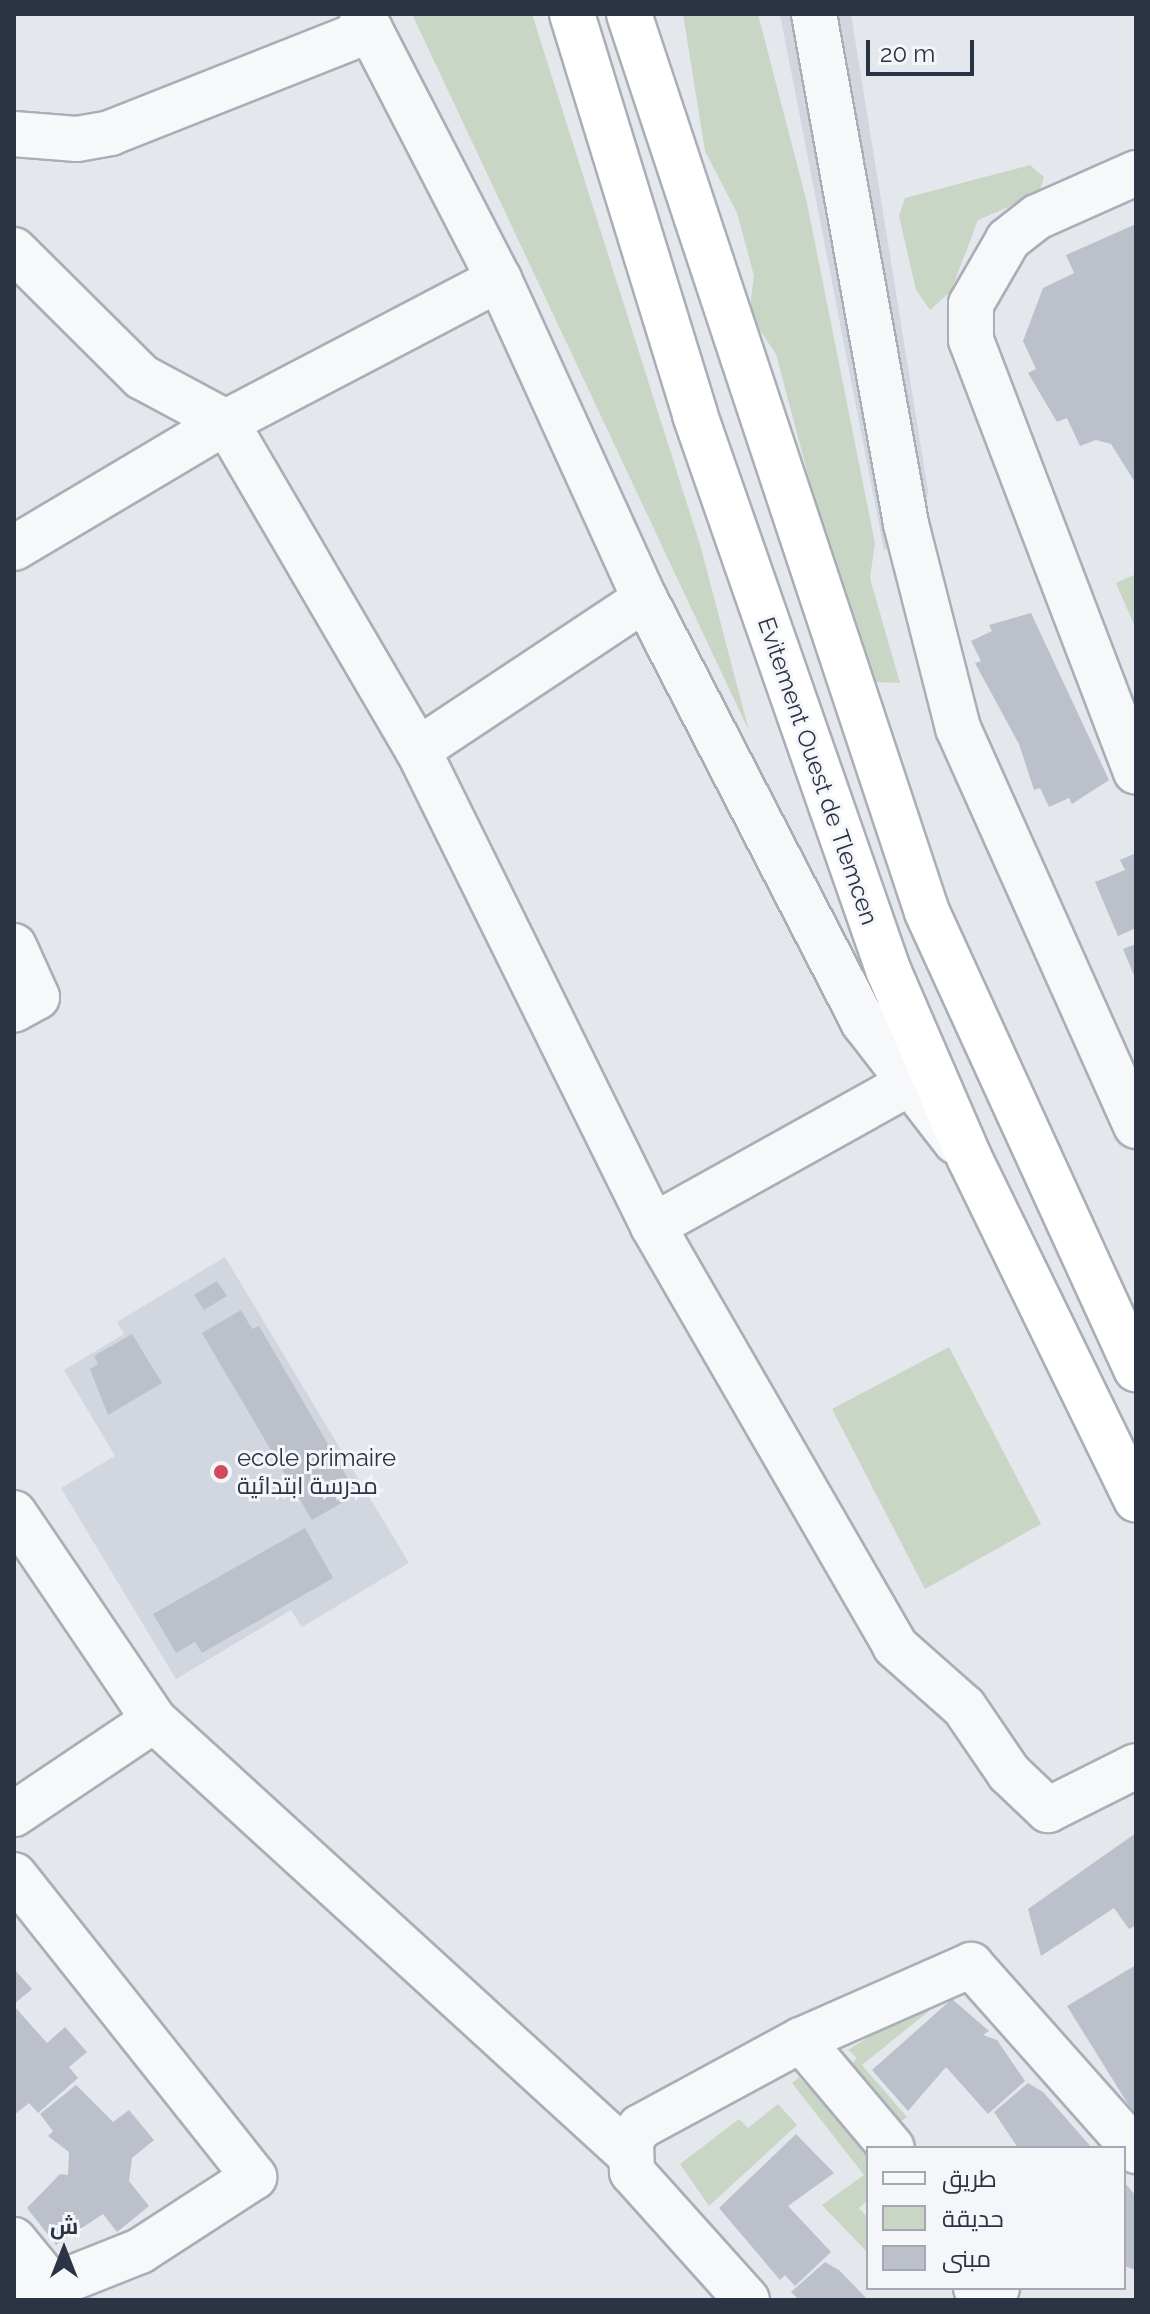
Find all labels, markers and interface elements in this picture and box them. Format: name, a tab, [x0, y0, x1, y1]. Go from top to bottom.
scale bar	[870, 24, 978, 74]
text: 20 m	[880, 39, 935, 68]
street label: Evitement Ouest de Tlemcen	[752, 613, 884, 929]
place label: ecole primaire مدرسة ابتدائية	[237, 1444, 396, 1500]
marker: ecole primaire مدرسة ابتدائية	[212, 1463, 230, 1481]
legend	[866, 2146, 1126, 2290]
text: طريق	[942, 2164, 997, 2193]
text: حديقة	[942, 2204, 1004, 2233]
north arrow	[24, 2210, 104, 2290]
text: ش	[50, 2213, 78, 2239]
text: مبنى	[942, 2244, 991, 2273]

